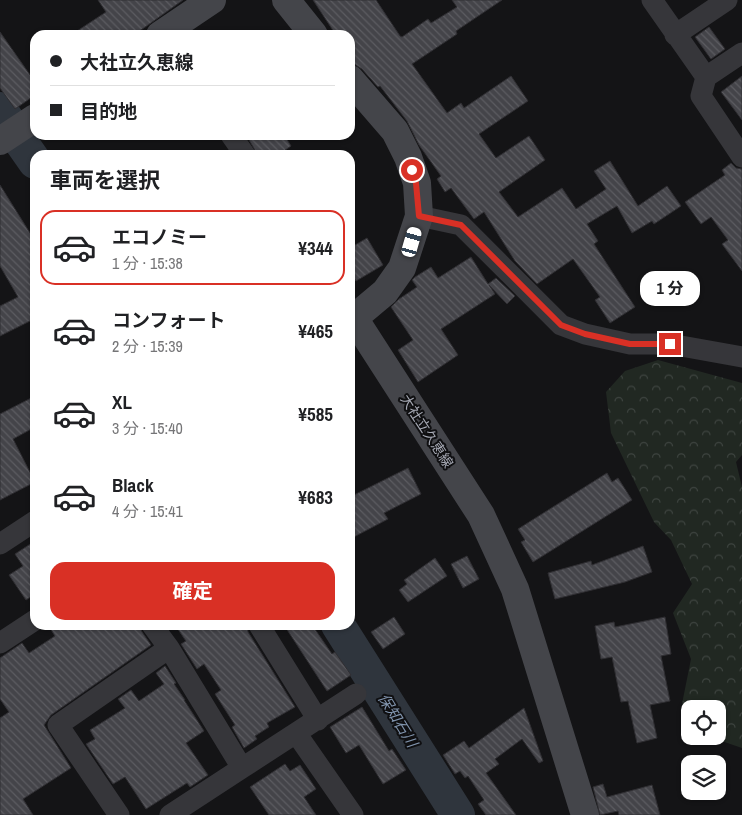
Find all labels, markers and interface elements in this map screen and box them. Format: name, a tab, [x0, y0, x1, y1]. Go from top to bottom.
text: 大社立久恵線	[80, 49, 194, 75]
text: 目的地	[80, 98, 137, 124]
route start	[401, 159, 423, 181]
text: 車両を選択	[50, 165, 160, 195]
text: エコノミー	[112, 224, 207, 250]
icon: car	[52, 225, 97, 270]
car	[400, 226, 423, 258]
text: ¥344	[298, 235, 333, 261]
text: 1 分 · 15:38	[112, 252, 183, 274]
callout: 1 分	[640, 272, 700, 306]
text: 1 分	[657, 277, 683, 299]
text: コンフォート	[112, 307, 225, 333]
icon: car	[52, 308, 97, 353]
text: ¥465	[298, 318, 333, 344]
route end	[659, 333, 681, 355]
text: 2 分 · 15:39	[112, 335, 183, 357]
text: XL	[112, 389, 132, 415]
icon: car	[52, 391, 97, 436]
street label: 大社立久恵線	[397, 391, 457, 471]
text: ¥585	[298, 401, 333, 427]
text: 3 分 · 15:40	[112, 417, 183, 439]
text: Black	[112, 472, 154, 498]
icon: car	[52, 474, 97, 519]
text: ¥683	[298, 484, 333, 510]
text: 4 分 · 15:41	[112, 500, 183, 522]
button: 確定	[50, 562, 335, 620]
water label: 保知石川	[373, 689, 424, 753]
map controls	[681, 700, 726, 800]
button: locate	[681, 700, 726, 745]
button: layers	[681, 755, 726, 800]

